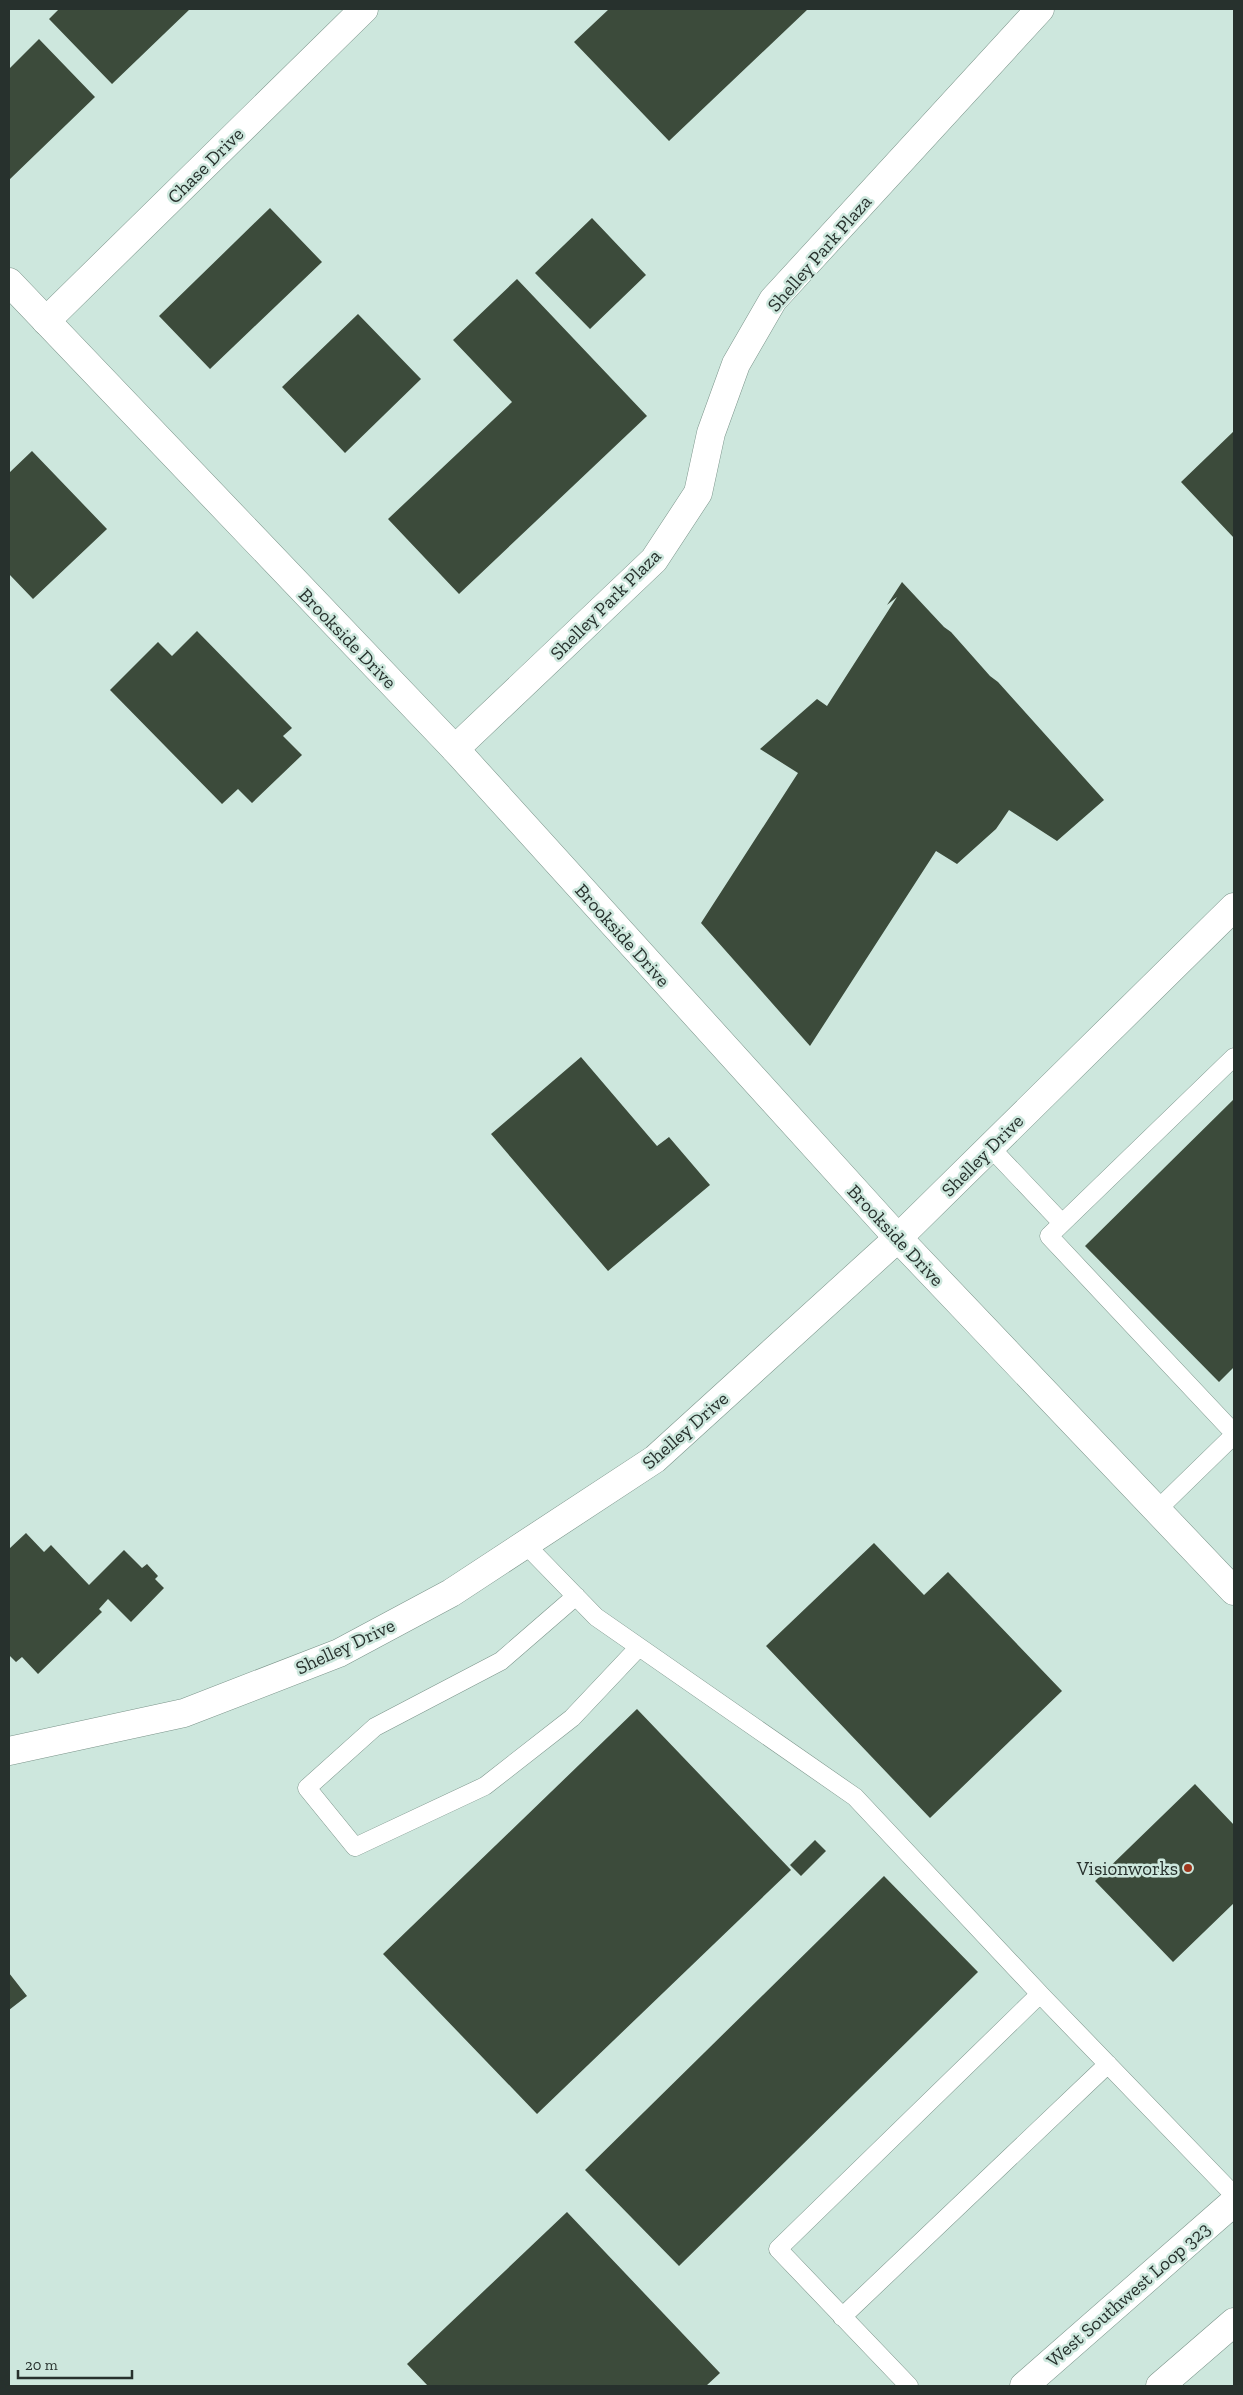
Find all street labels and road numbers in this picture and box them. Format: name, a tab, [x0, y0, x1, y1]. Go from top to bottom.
street label: Chase Drive	[162, 122, 248, 208]
street label: Shelley Park Plaza	[762, 190, 876, 316]
street label: Shelley Park Plaza	[545, 544, 666, 665]
street label: Brookside Drive	[294, 583, 401, 693]
street label: Brookside Drive	[570, 879, 675, 992]
street label: Shelley Drive	[937, 1109, 1028, 1201]
street label: Brookside Drive	[843, 1180, 949, 1291]
street label: Shelley Drive	[638, 1387, 733, 1474]
street label: Shelley Drive	[292, 1613, 398, 1679]
street label: West Southwest Loop 323	[1042, 2217, 1215, 2372]

